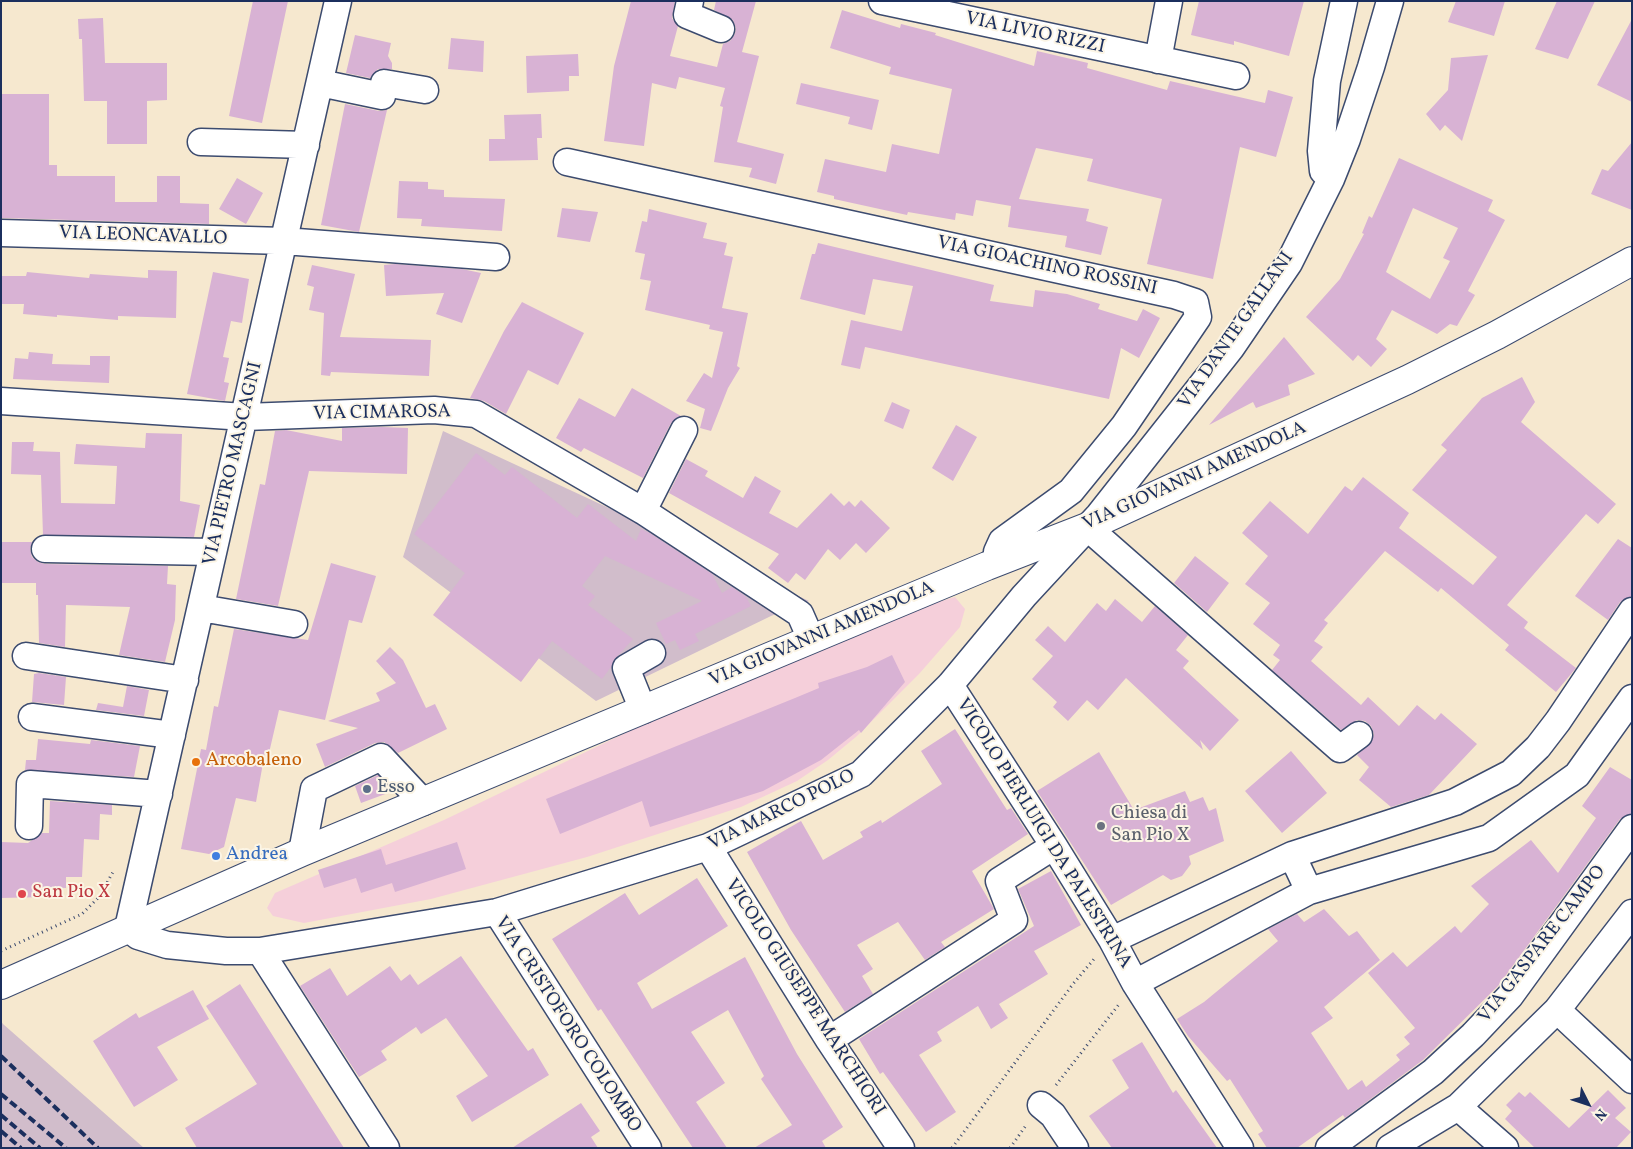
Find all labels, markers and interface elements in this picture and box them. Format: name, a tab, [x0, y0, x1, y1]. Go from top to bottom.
street label: VIA LIVIO RIZZI	[963, 8, 1107, 60]
street label: VIA LEONCAVALLO	[58, 223, 228, 251]
street label: VIA GIOACHINO ROSSINI	[935, 232, 1159, 302]
street label: VIA DANTE GALLANI	[1174, 248, 1300, 414]
street label: VIA PIETRO MASCAGNI	[199, 360, 269, 568]
street label: VIA CIMAROSA	[313, 401, 451, 427]
street label: VIA GIOVANNI AMENDOLA	[1080, 417, 1310, 537]
street label: VIA GIOVANNI AMENDOLA	[706, 577, 938, 693]
street label: VICOLO PIERLUIGI DA PALESTRINA	[950, 695, 1136, 973]
place label: Arcobaleno	[206, 751, 302, 773]
marker: Arcobaleno	[190, 756, 202, 768]
street label: VIA MARCO POLO	[705, 766, 859, 856]
place label: Esso	[377, 778, 415, 800]
marker: Esso	[361, 783, 373, 795]
place label: Chiesa di San Pio X	[1111, 804, 1189, 848]
marker: Chiesa di San Pio X	[1095, 820, 1107, 832]
place label: Andrea	[226, 845, 288, 867]
marker: Andrea	[210, 850, 222, 862]
street label: VIA GASPARE CAMPO	[1474, 862, 1612, 1028]
street label: VICOLO GIUSEPPE MARCHIORI	[719, 875, 889, 1121]
place label: San Pio X	[32, 883, 110, 905]
marker: San Pio X	[16, 888, 28, 900]
street label: VIA CRISTOFORO COLOMBO	[489, 913, 645, 1137]
north arrow	[1563, 1079, 1613, 1129]
text: N	[1589, 1104, 1610, 1124]

